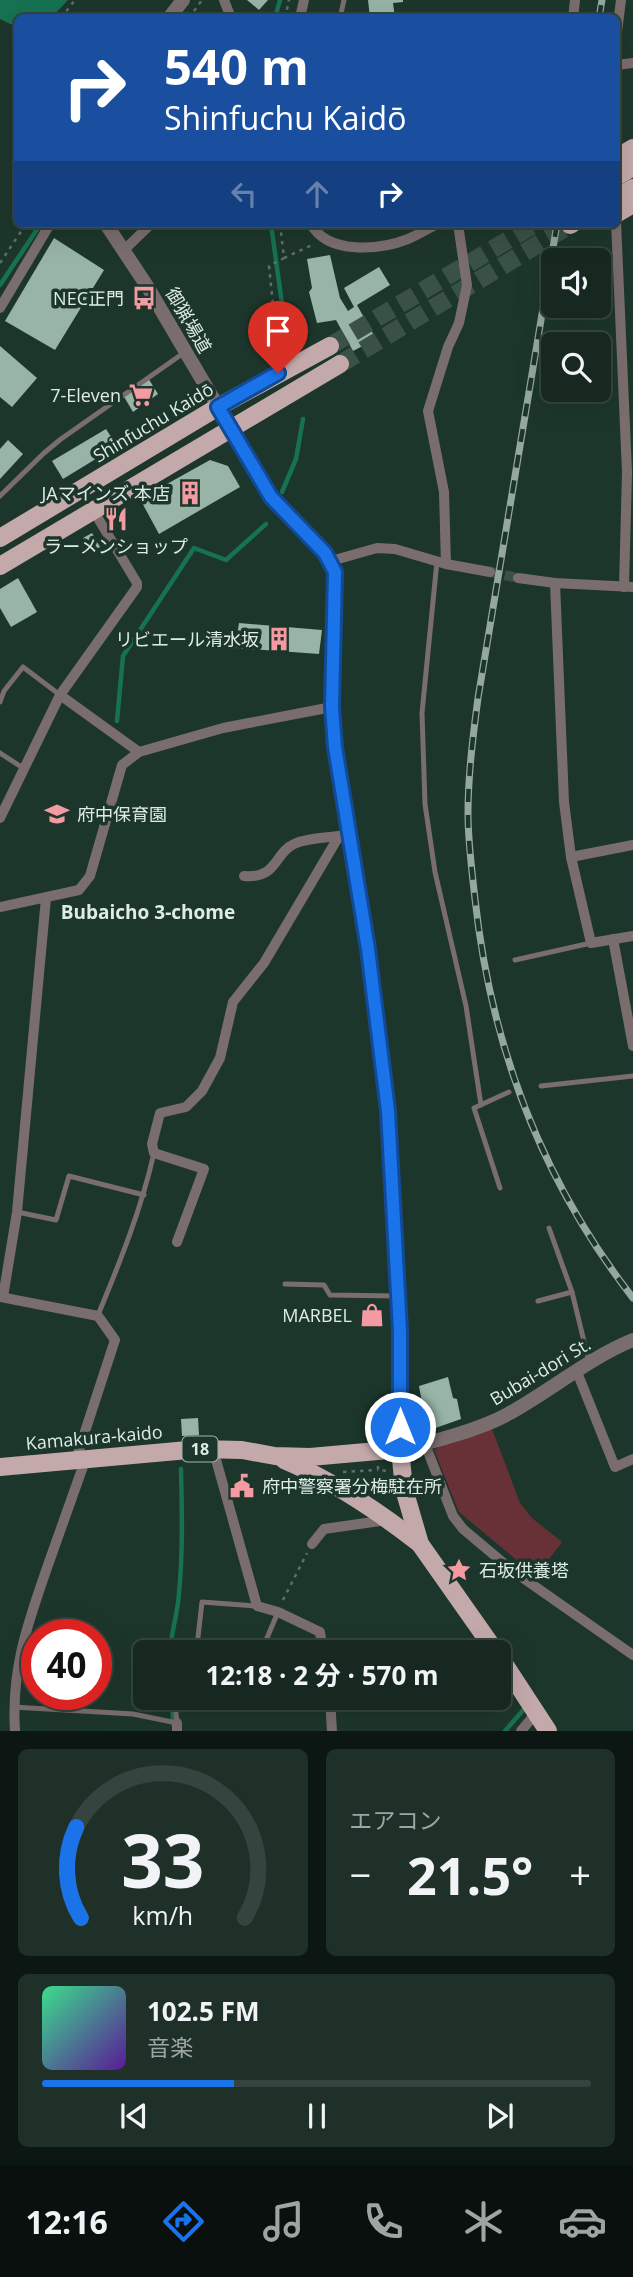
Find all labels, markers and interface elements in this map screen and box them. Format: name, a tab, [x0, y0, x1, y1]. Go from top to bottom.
text: 540 m	[164, 33, 309, 99]
icon: right	[49, 42, 140, 133]
text: Shinfuchu Kaidō	[164, 96, 406, 139]
icon: left	[225, 175, 263, 213]
icon: ahead	[298, 175, 336, 213]
icon: right	[371, 175, 409, 213]
map controls	[541, 248, 611, 402]
button: sound	[541, 248, 611, 318]
street label: 御猟場道	[161, 283, 217, 357]
bus stop icon: NEC正門	[130, 284, 158, 312]
place label: NEC正門	[53, 286, 124, 310]
pin	[248, 301, 308, 373]
icon: arrive	[259, 312, 297, 350]
button: search	[541, 332, 611, 402]
street label: Shinfuchu Kaidō	[88, 377, 218, 467]
supermarket icon: 7-Eleven	[127, 381, 155, 409]
place label: 7-Eleven	[50, 383, 121, 407]
building icon: JAマインズ 本店	[176, 479, 204, 507]
place label: JAマインズ 本店	[39, 481, 170, 505]
restaurant icon: ラーメンショップ	[102, 505, 130, 533]
place label: ラーメンショップ	[44, 534, 188, 558]
building icon: リビエール清水坂	[265, 625, 293, 653]
place label: リビエール清水坂	[115, 627, 259, 651]
school or university icon: 府中保育園	[43, 800, 71, 828]
place label: 府中保育園	[77, 802, 167, 826]
district label: Bubaicho 3-chome	[61, 899, 235, 925]
shop icon: MARBEL	[358, 1301, 386, 1329]
place label: MARBEL	[282, 1303, 352, 1327]
street label: Bubai-dori St.	[485, 1331, 595, 1411]
position arrow	[363, 1390, 437, 1464]
street label: Kamakura-kaido	[25, 1419, 163, 1455]
road number: 18	[182, 1436, 218, 1462]
public building icon: 府中警察署分梅駐在所	[228, 1472, 256, 1500]
place label: 府中警察署分梅駐在所	[262, 1474, 442, 1498]
place icon: 石坂供養塔	[445, 1556, 473, 1584]
place label: 石坂供養塔	[479, 1558, 569, 1582]
speed limit sign: 40	[21, 1619, 112, 1710]
text: 12:18 · 2 分 · 570 m	[205, 1657, 439, 1693]
text: エアコン	[350, 1804, 442, 1836]
text: 33	[121, 1811, 204, 1910]
text: 21.5°	[407, 1839, 533, 1910]
text: −	[350, 1848, 371, 1900]
text: +	[569, 1848, 591, 1900]
text: km/h	[132, 1898, 193, 1932]
text: 102.5 FM	[147, 1993, 259, 2029]
text: 音楽	[147, 2031, 193, 2063]
icon: previous	[115, 2097, 153, 2135]
icon: pause	[298, 2097, 336, 2135]
icon: next	[481, 2097, 519, 2135]
icon: directions	[159, 2197, 208, 2246]
icon: music	[259, 2197, 308, 2246]
icon: phone	[359, 2197, 408, 2246]
icon: climate	[459, 2197, 508, 2246]
icon: car	[558, 2197, 607, 2246]
text: 12:16	[25, 2200, 108, 2243]

